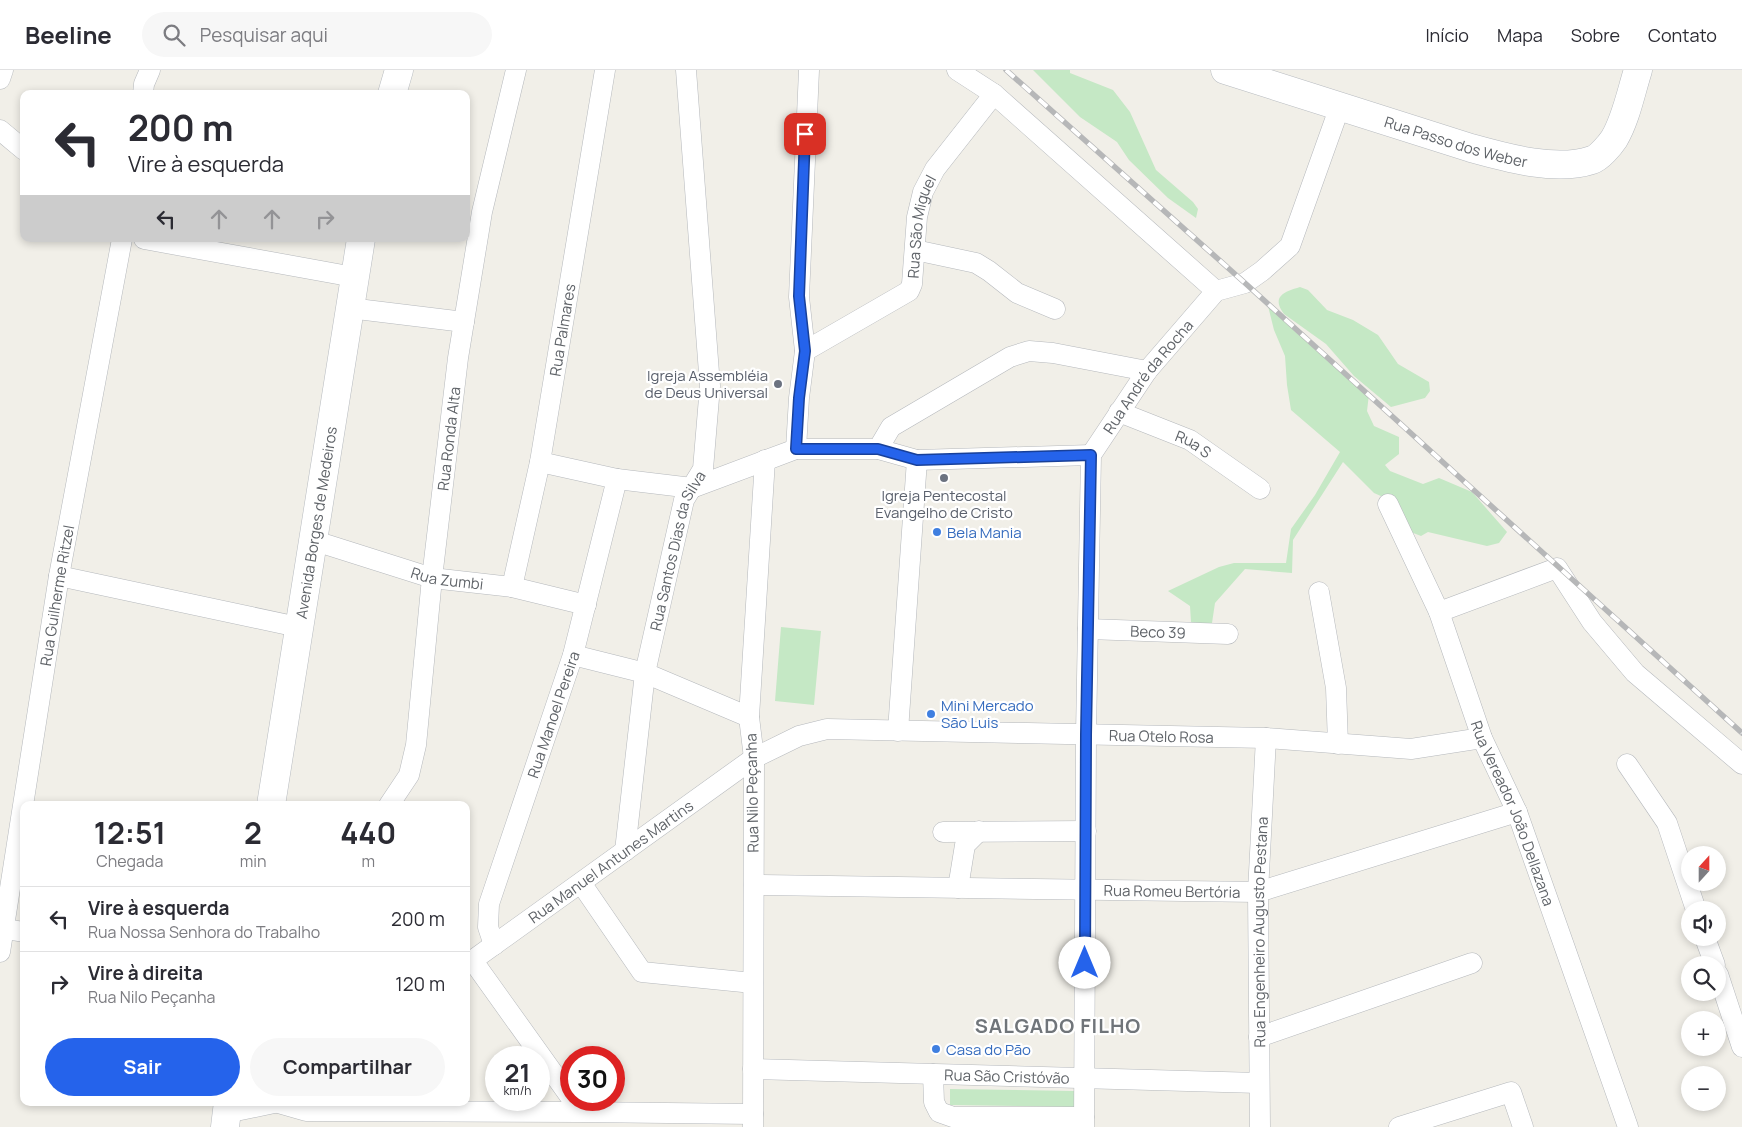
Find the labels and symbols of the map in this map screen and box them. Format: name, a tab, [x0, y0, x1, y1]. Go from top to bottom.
street label: Rua Passo dos Weber	[1382, 111, 1530, 172]
pin	[784, 113, 826, 155]
street label: Rua São Miguel	[902, 171, 941, 279]
street label: Rua Palmares	[544, 282, 580, 378]
street label: Rua André da Rocha	[1098, 315, 1198, 438]
place label: Igreja Assembléia de Deus Universal	[645, 365, 768, 403]
marker: Igreja Assembléia de Deus Universal	[772, 378, 784, 390]
street label: Rua Ronda Alta	[432, 385, 465, 492]
street label: Avenida Borges de Medeiros	[290, 425, 342, 620]
street label: Rua S	[1172, 425, 1216, 462]
street label: Rua Santos Dias da Silva	[644, 467, 710, 633]
marker: Igreja Pentecostal Evangelho de Cristo	[938, 472, 950, 484]
place label: Igreja Pentecostal Evangelho de Cristo	[875, 485, 1013, 523]
place label: Bela Mania	[947, 522, 1021, 543]
street label: Rua Guilherme Ritzel	[35, 523, 79, 667]
marker: Bela Mania	[931, 526, 943, 538]
street label: Rua Zumbi	[408, 562, 484, 594]
street label: Beco 39	[1130, 620, 1186, 643]
street label: Rua Manoel Pereira	[522, 648, 584, 781]
place label: Mini Mercado São Luis	[941, 695, 1034, 733]
marker: Mini Mercado São Luis	[925, 708, 937, 720]
street label: Rua Vereador João Dellazana	[1466, 718, 1560, 909]
street label: Rua Otelo Rosa	[1109, 724, 1214, 747]
street label: Rua Nilo Peçanha	[740, 733, 764, 853]
street label: Rua Manuel Antunes Martins	[524, 795, 697, 928]
street label: Rua Engenheiro Augusto Pestana	[1247, 816, 1272, 1048]
north arrow	[1681, 846, 1726, 891]
street label: Rua Romeu Bertória	[1103, 879, 1240, 902]
position arrow	[1058, 936, 1110, 988]
district label: SALGADO FILHO	[975, 1012, 1141, 1039]
place label: Casa do Pão	[946, 1039, 1031, 1060]
marker: Casa do Pão	[930, 1043, 942, 1055]
speed limit sign: 30	[560, 1046, 625, 1111]
street label: Rua São Cristóvão	[944, 1064, 1070, 1088]

